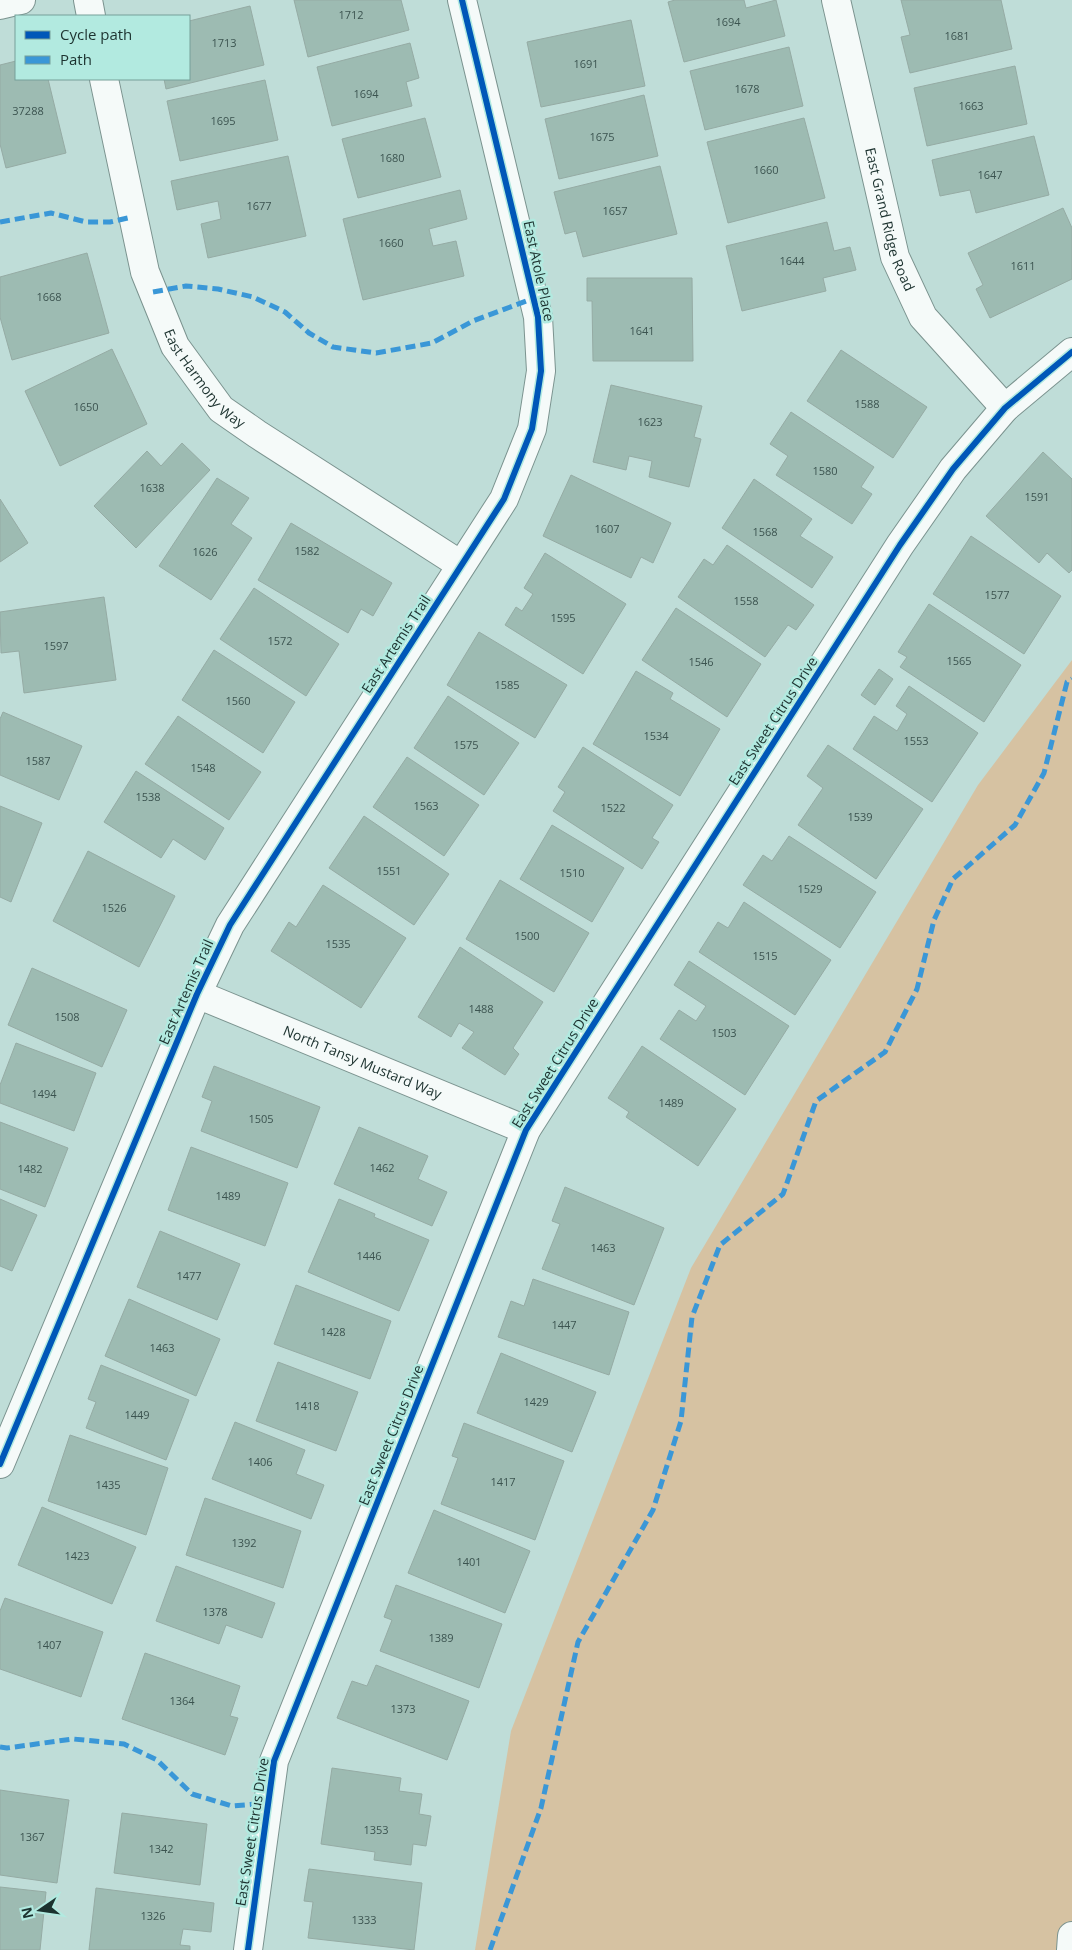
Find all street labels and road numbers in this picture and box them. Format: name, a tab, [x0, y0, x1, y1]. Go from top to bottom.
street label: East Grand Ridge Road	[861, 146, 920, 294]
street label: East Atole Place	[520, 219, 559, 323]
street label: East Harmony Way	[160, 326, 250, 433]
street label: East Artemis Trail	[357, 591, 434, 696]
street label: East Sweet Citrus Drive	[724, 653, 821, 789]
street label: East Artemis Trail	[154, 936, 217, 1047]
street label: East Sweet Citrus Drive	[507, 994, 602, 1131]
street label: North Tansy Mustard Way	[281, 1021, 446, 1103]
street label: East Sweet Citrus Drive	[354, 1362, 427, 1508]
street label: East Sweet Citrus Drive	[230, 1756, 273, 1907]

